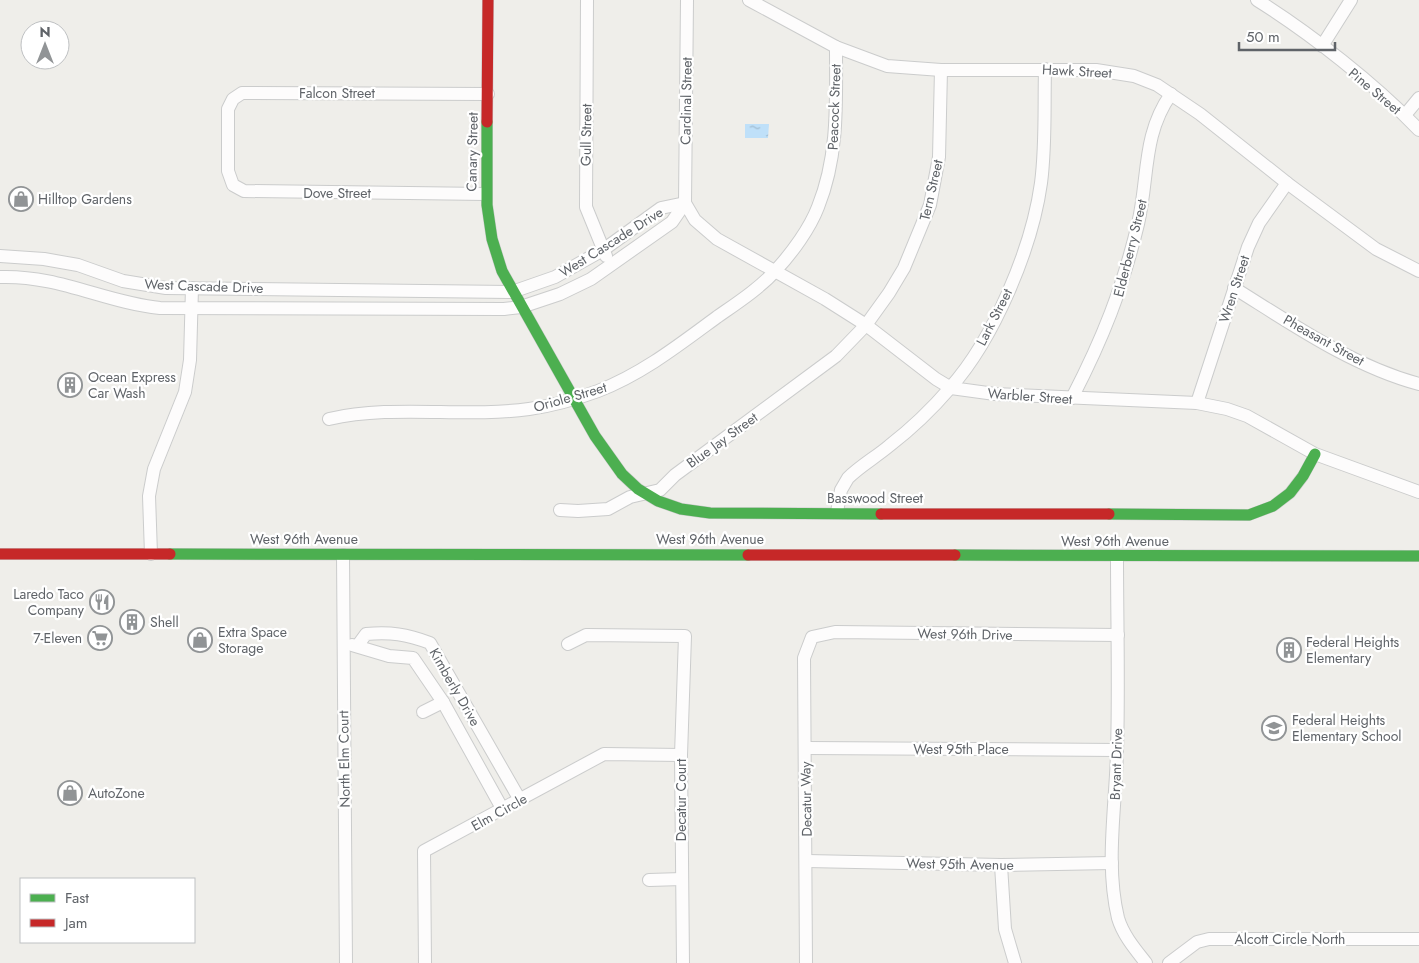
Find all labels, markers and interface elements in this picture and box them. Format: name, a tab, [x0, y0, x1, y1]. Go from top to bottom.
north arrow	[20, 20, 70, 70]
scale bar	[1239, 20, 1335, 52]
text: N	[39, 22, 51, 42]
text: 50 m	[1246, 26, 1280, 48]
street label: Cardinal Street	[675, 56, 697, 145]
street label: Hawk Street	[1042, 59, 1113, 83]
street label: Peacock Street	[823, 63, 846, 150]
street label: Pine Street	[1344, 63, 1406, 119]
street label: Falcon Street	[299, 83, 376, 103]
street label: Gull Street	[575, 103, 597, 166]
street label: Canary Street	[461, 112, 483, 192]
street label: Tern Street	[914, 157, 948, 222]
street label: Dove Street	[303, 183, 371, 203]
shop icon: Hilltop Gardens	[8, 186, 34, 212]
place label: Hilltop Gardens	[38, 189, 132, 209]
street label: Elderberry Street	[1108, 196, 1152, 299]
street label: West Cascade Drive	[555, 202, 667, 282]
street label: Wren Street	[1214, 252, 1254, 325]
street label: West Cascade Drive	[144, 274, 264, 298]
street label: Lark Street	[971, 284, 1017, 349]
street label: Pheasant Street	[1280, 310, 1369, 371]
place label: Ocean Express Car Wash	[88, 367, 176, 403]
building icon: Ocean Express Car Wash	[57, 372, 83, 398]
street label: Oriole Street	[531, 377, 610, 417]
street label: Warbler Street	[987, 383, 1074, 409]
street label: Blue Jay Street	[682, 407, 762, 473]
street label: Basswood Street	[827, 488, 924, 508]
street label: West 96th Avenue	[250, 529, 358, 549]
street label: West 96th Avenue	[656, 529, 764, 549]
street label: West 96th Avenue	[1061, 531, 1169, 551]
place label: Laredo Taco Company	[13, 584, 85, 620]
restaurant icon: Laredo Taco Company	[89, 589, 115, 615]
building icon: Shell	[119, 609, 145, 635]
place label: Shell	[150, 612, 179, 632]
place label: Extra Space Storage	[218, 622, 287, 658]
street label: West 96th Drive	[917, 623, 1013, 645]
supermarket icon: 7-Eleven	[87, 625, 113, 651]
shop icon: Extra Space Storage	[187, 627, 213, 653]
place label: 7-Eleven	[33, 628, 82, 648]
place label: Federal Heights Elementary	[1306, 632, 1399, 668]
building icon: Federal Heights Elementary	[1276, 637, 1302, 663]
street label: Kimberly Drive	[425, 644, 485, 730]
street label: North Elm Court	[333, 710, 355, 808]
place label: Federal Heights Elementary School	[1292, 710, 1402, 746]
school or university icon: Federal Heights Elementary School	[1261, 715, 1287, 741]
street label: Bryant Drive	[1105, 728, 1127, 800]
street label: West 95th Place	[913, 739, 1009, 759]
street label: Decatur Court	[671, 758, 691, 841]
street label: Decatur Way	[795, 760, 817, 837]
shop icon: AutoZone	[57, 780, 83, 806]
place label: AutoZone	[88, 783, 145, 803]
street label: Elm Circle	[467, 788, 531, 836]
street label: West 95th Avenue	[906, 853, 1014, 875]
legend	[20, 878, 195, 943]
text: Fast	[65, 887, 89, 909]
text: Jam	[63, 912, 88, 934]
street label: Alcott Circle North	[1235, 929, 1345, 949]

